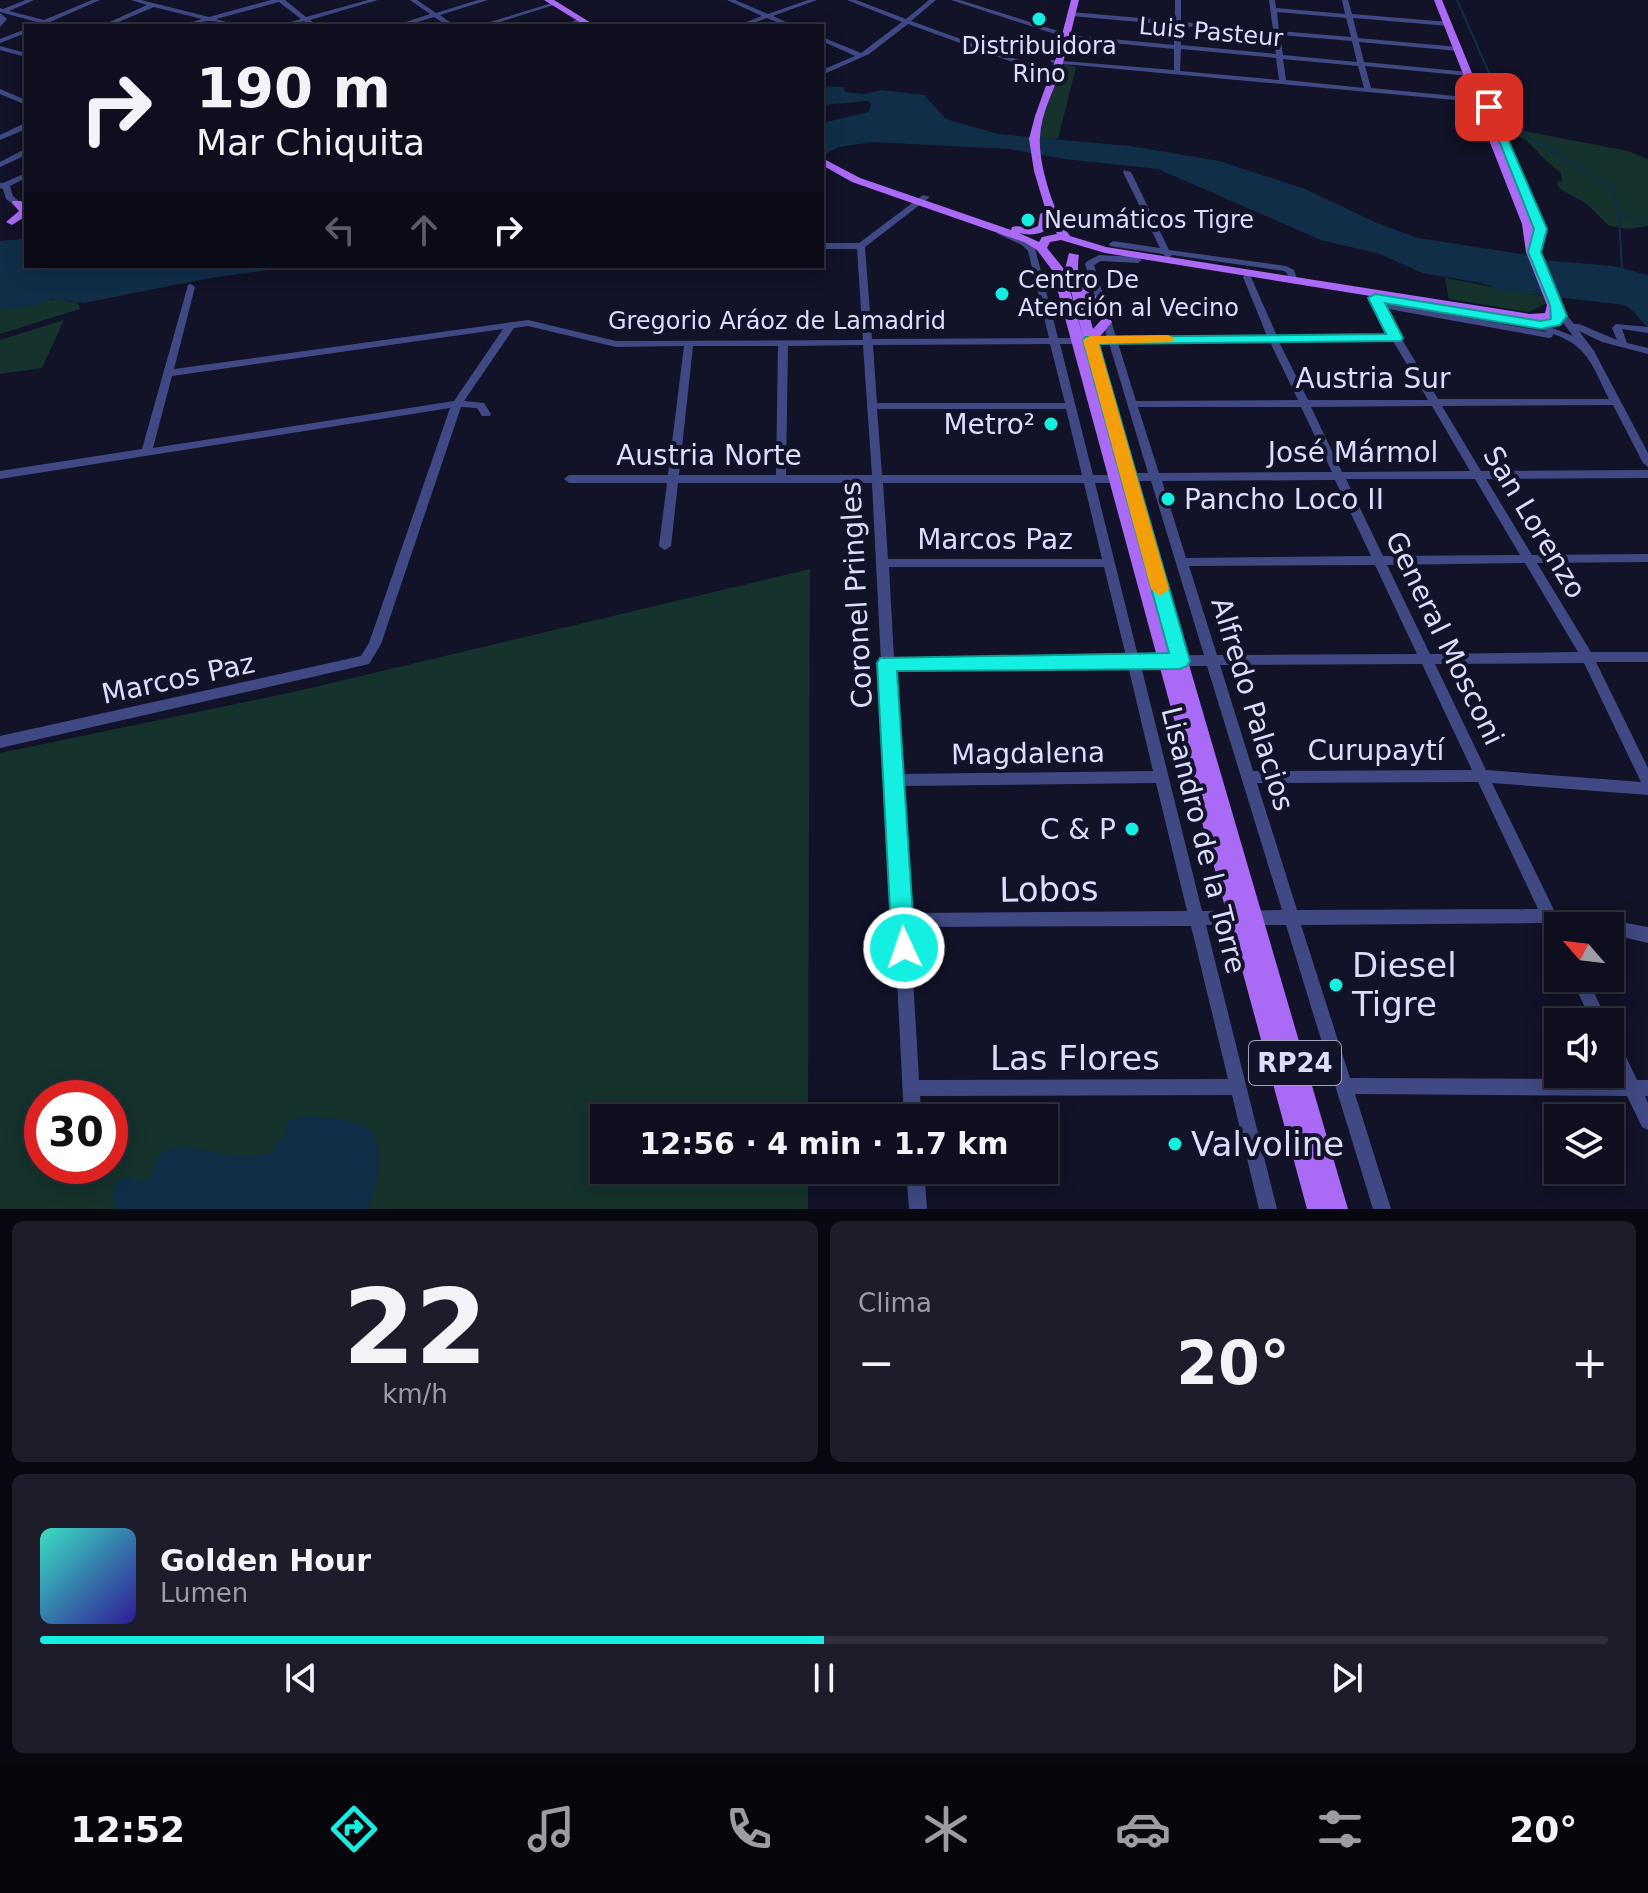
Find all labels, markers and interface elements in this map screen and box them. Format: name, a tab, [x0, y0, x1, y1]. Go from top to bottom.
marker: Distribuidora Rino	[1030, 10, 1048, 28]
street label: Luis Pasteur	[1138, 12, 1284, 52]
place label: Distribuidora Rino	[961, 32, 1117, 88]
text: 190 m	[196, 55, 391, 120]
icon: right	[64, 56, 168, 160]
pin	[1455, 73, 1523, 141]
icon: arrive	[1467, 85, 1511, 129]
text: Mar Chiquita	[196, 122, 425, 163]
place label: Neumáticos Tigre	[1044, 206, 1254, 234]
icon: left	[318, 208, 362, 252]
icon: ahead	[402, 208, 446, 252]
icon: right	[486, 208, 530, 252]
marker: Neumáticos Tigre	[1019, 211, 1037, 229]
place label: Centro De Atención al Vecino	[1018, 266, 1239, 322]
marker: Centro De Atención al Vecino	[993, 285, 1011, 303]
street label: Gregorio Aráoz de Lamadrid	[608, 307, 946, 335]
street label: Austria Sur	[1296, 362, 1451, 395]
place label: Metro²	[943, 408, 1035, 441]
marker: Metro²	[1042, 415, 1060, 433]
street label: José Mármol	[1266, 436, 1438, 469]
street label: Austria Norte	[616, 439, 802, 472]
street label: San Lorenzo	[1476, 440, 1593, 604]
street label: Coronel Pringles	[834, 481, 879, 709]
place label: Pancho Loco II	[1184, 483, 1384, 516]
marker: Pancho Loco II	[1159, 490, 1177, 508]
street label: Marcos Paz	[917, 523, 1073, 556]
street label: General Mosconi	[1379, 526, 1510, 750]
street label: Alfredo Palacios	[1204, 593, 1301, 815]
street label: Marcos Paz	[99, 646, 258, 711]
street label: Lisandro de la Torre	[1154, 703, 1253, 977]
street label: Curupaytí	[1308, 734, 1446, 767]
street label: Magdalena	[951, 736, 1105, 771]
place label: C & P	[1040, 813, 1116, 846]
marker: C & P	[1123, 820, 1141, 838]
street label: Lobos	[999, 868, 1099, 910]
position arrow	[862, 906, 946, 990]
north arrow	[1544, 912, 1624, 992]
map controls	[1544, 912, 1624, 1184]
place label: Diesel Tigre	[1351, 945, 1457, 1024]
marker: Diesel Tigre	[1327, 976, 1345, 994]
button: sound	[1544, 1008, 1624, 1088]
street label: Las Flores	[990, 1038, 1160, 1078]
road number: RP24	[1249, 1041, 1341, 1085]
speed limit sign: 30	[24, 1080, 128, 1184]
button: layers	[1544, 1104, 1624, 1184]
place label: Valvoline	[1191, 1124, 1344, 1164]
text: 12:56 · 4 min · 1.7 km	[639, 1126, 1009, 1161]
marker: Valvoline	[1166, 1135, 1184, 1153]
text: 22	[343, 1266, 487, 1388]
text: Clima	[858, 1288, 932, 1318]
text: 20°	[1176, 1328, 1290, 1398]
text: −	[858, 1337, 895, 1388]
text: +	[1571, 1337, 1608, 1388]
text: km/h	[382, 1379, 448, 1409]
text: Golden Hour	[160, 1543, 371, 1578]
text: Lumen	[160, 1578, 248, 1608]
icon: previous	[279, 1656, 323, 1700]
icon: pause	[802, 1656, 846, 1700]
icon: next	[1325, 1656, 1369, 1700]
icon: directions	[326, 1801, 382, 1857]
icon: music	[523, 1801, 579, 1857]
icon: phone	[721, 1801, 777, 1857]
icon: climate	[918, 1801, 974, 1857]
icon: car	[1115, 1801, 1171, 1857]
icon: filters	[1312, 1801, 1368, 1857]
text: 12:52	[71, 1809, 185, 1850]
text: 20°	[1509, 1809, 1577, 1850]

